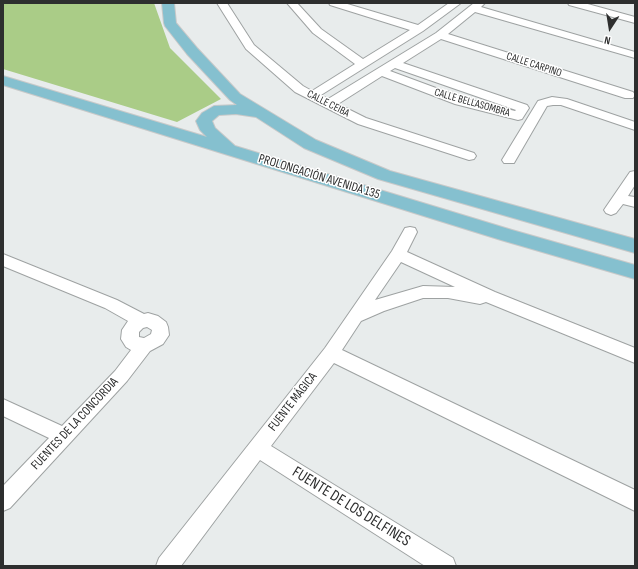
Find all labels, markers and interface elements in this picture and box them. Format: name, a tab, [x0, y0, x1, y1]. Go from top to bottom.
north arrow	[590, 8, 630, 48]
text: N	[603, 33, 612, 47]
street label: CALLE CARPINO	[505, 50, 563, 80]
street label: CALLE BELLASOMBRA	[433, 86, 511, 120]
street label: CALLE CEIBA	[304, 88, 352, 120]
street label: PROLONGACIÓN AVENIDA 135	[256, 151, 382, 203]
street label: FUENTE MÁGICA	[265, 369, 321, 435]
street label: FUENTES DE LA CONCORDIA	[28, 375, 122, 473]
street label: FUENTE DE LOS DELFINES	[288, 463, 414, 551]

